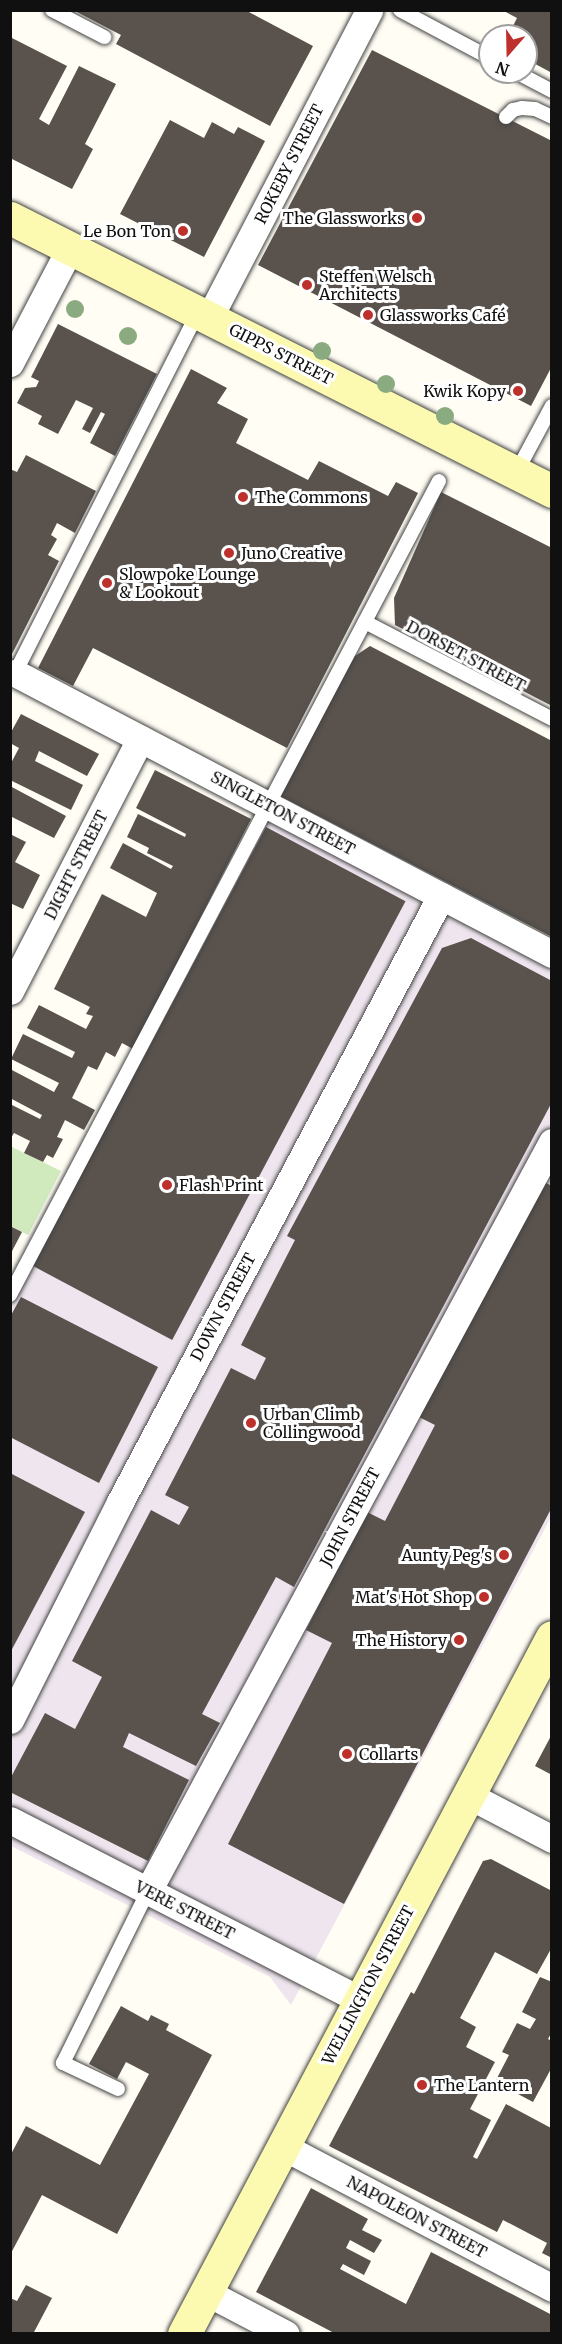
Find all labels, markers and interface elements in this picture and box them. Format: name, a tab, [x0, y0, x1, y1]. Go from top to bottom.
north arrow	[478, 24, 538, 84]
text: N	[493, 57, 512, 81]
street label: ROKEBY STREET	[251, 101, 327, 227]
place label: The Glassworks	[283, 208, 405, 228]
marker: The Glassworks	[410, 211, 424, 225]
place label: Le Bon Ton	[83, 221, 171, 241]
marker: Le Bon Ton	[176, 224, 190, 238]
place label: Steffen Welsch Architects	[319, 266, 432, 304]
marker: Steffen Welsch Architects	[300, 278, 314, 292]
place label: Glassworks Café	[380, 305, 505, 325]
marker: Glassworks Café	[361, 308, 375, 322]
street label: GIPPS STREET	[226, 320, 336, 388]
place label: Kwik Kopy	[423, 381, 506, 401]
marker: Kwik Kopy	[511, 384, 525, 398]
place label: The Commons	[255, 487, 368, 507]
marker: The Commons	[236, 490, 250, 504]
place label: Juno Creative	[241, 543, 343, 563]
marker: Juno Creative	[222, 546, 236, 560]
place label: Slowpoke Lounge & Lookout	[119, 564, 256, 602]
marker: Slowpoke Lounge & Lookout	[100, 576, 114, 590]
street label: DORSET STREET	[403, 616, 529, 696]
street label: SINGLETON STREET	[208, 767, 358, 859]
street label: DIGHT STREET	[40, 807, 112, 923]
place label: Flash Print	[179, 1175, 264, 1195]
marker: Flash Print	[160, 1178, 174, 1192]
street label: DOWN STREET	[186, 1250, 260, 1364]
place label: Urban Climb Collingwood	[263, 1404, 361, 1442]
marker: Urban Climb Collingwood	[244, 1416, 258, 1430]
street label: JOHN STREET	[316, 1464, 384, 1570]
place label: Aunty Peg's	[401, 1545, 492, 1565]
marker: Aunty Peg's	[497, 1548, 511, 1562]
place label: Mat's Hot Shop	[355, 1587, 472, 1607]
marker: Mat's Hot Shop	[477, 1590, 491, 1604]
place label: The History	[355, 1630, 447, 1650]
marker: The History	[452, 1633, 466, 1647]
place label: Collarts	[359, 1744, 418, 1764]
marker: Collarts	[340, 1747, 354, 1761]
street label: VERE STREET	[132, 1877, 238, 1943]
street label: WELLINGTON STREET	[318, 1902, 418, 2068]
place label: The Lantern	[434, 2075, 529, 2095]
marker: The Lantern	[415, 2078, 429, 2092]
street label: NAPOLEON STREET	[344, 2172, 490, 2262]

